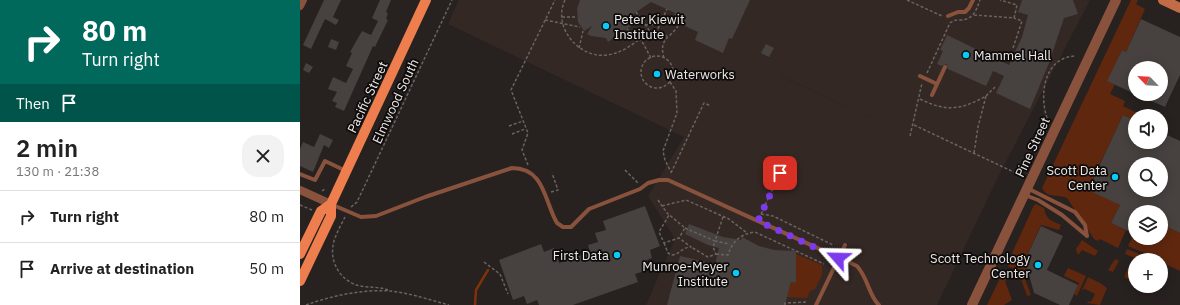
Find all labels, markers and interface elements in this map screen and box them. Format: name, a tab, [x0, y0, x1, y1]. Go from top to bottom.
place label: Peter Kiewit Institute	[614, 11, 685, 43]
text: 80 m	[82, 12, 147, 49]
icon: right	[16, 16, 68, 68]
marker: Peter Kiewit Institute	[601, 21, 611, 31]
place label: Mammel Hall	[974, 47, 1052, 64]
text: Turn right	[82, 48, 160, 71]
marker: Mammel Hall	[961, 50, 971, 60]
street label: Elmwood South	[368, 56, 423, 146]
street label: Pacific Street	[343, 59, 391, 136]
north arrow	[1128, 61, 1168, 101]
map controls	[1128, 61, 1168, 293]
place label: Waterworks	[665, 66, 735, 83]
marker: Waterworks	[652, 69, 662, 79]
icon: arrive	[58, 92, 80, 114]
text: Then	[16, 94, 50, 113]
button: sound	[1128, 109, 1168, 149]
street label: Pine Street	[1011, 114, 1054, 180]
text: 2 min	[16, 132, 78, 164]
button: close	[242, 135, 284, 177]
pin	[763, 156, 797, 190]
button: search	[1128, 157, 1168, 197]
icon: arrive	[769, 162, 791, 184]
place label: Scott Data Center	[1046, 162, 1107, 194]
text: 130 m · 21:38	[16, 163, 99, 180]
marker: Scott Data Center	[1110, 172, 1120, 182]
button: layers	[1128, 205, 1168, 245]
icon: right	[16, 206, 38, 228]
text: Turn right	[50, 207, 119, 226]
text: 80 m	[249, 207, 284, 226]
position arrow	[817, 237, 859, 279]
place label: First Data	[553, 247, 609, 264]
marker: First Data	[612, 250, 622, 260]
place label: Scott Technology Center	[930, 250, 1031, 282]
button: +	[1128, 253, 1168, 293]
icon: arrive	[16, 258, 38, 280]
place label: Munroe-Meyer Institute	[642, 258, 728, 290]
text: Arrive at destination	[50, 259, 194, 278]
text: 50 m	[249, 259, 284, 278]
marker: Scott Technology Center	[1033, 260, 1043, 270]
marker: Munroe-Meyer Institute	[731, 268, 741, 278]

